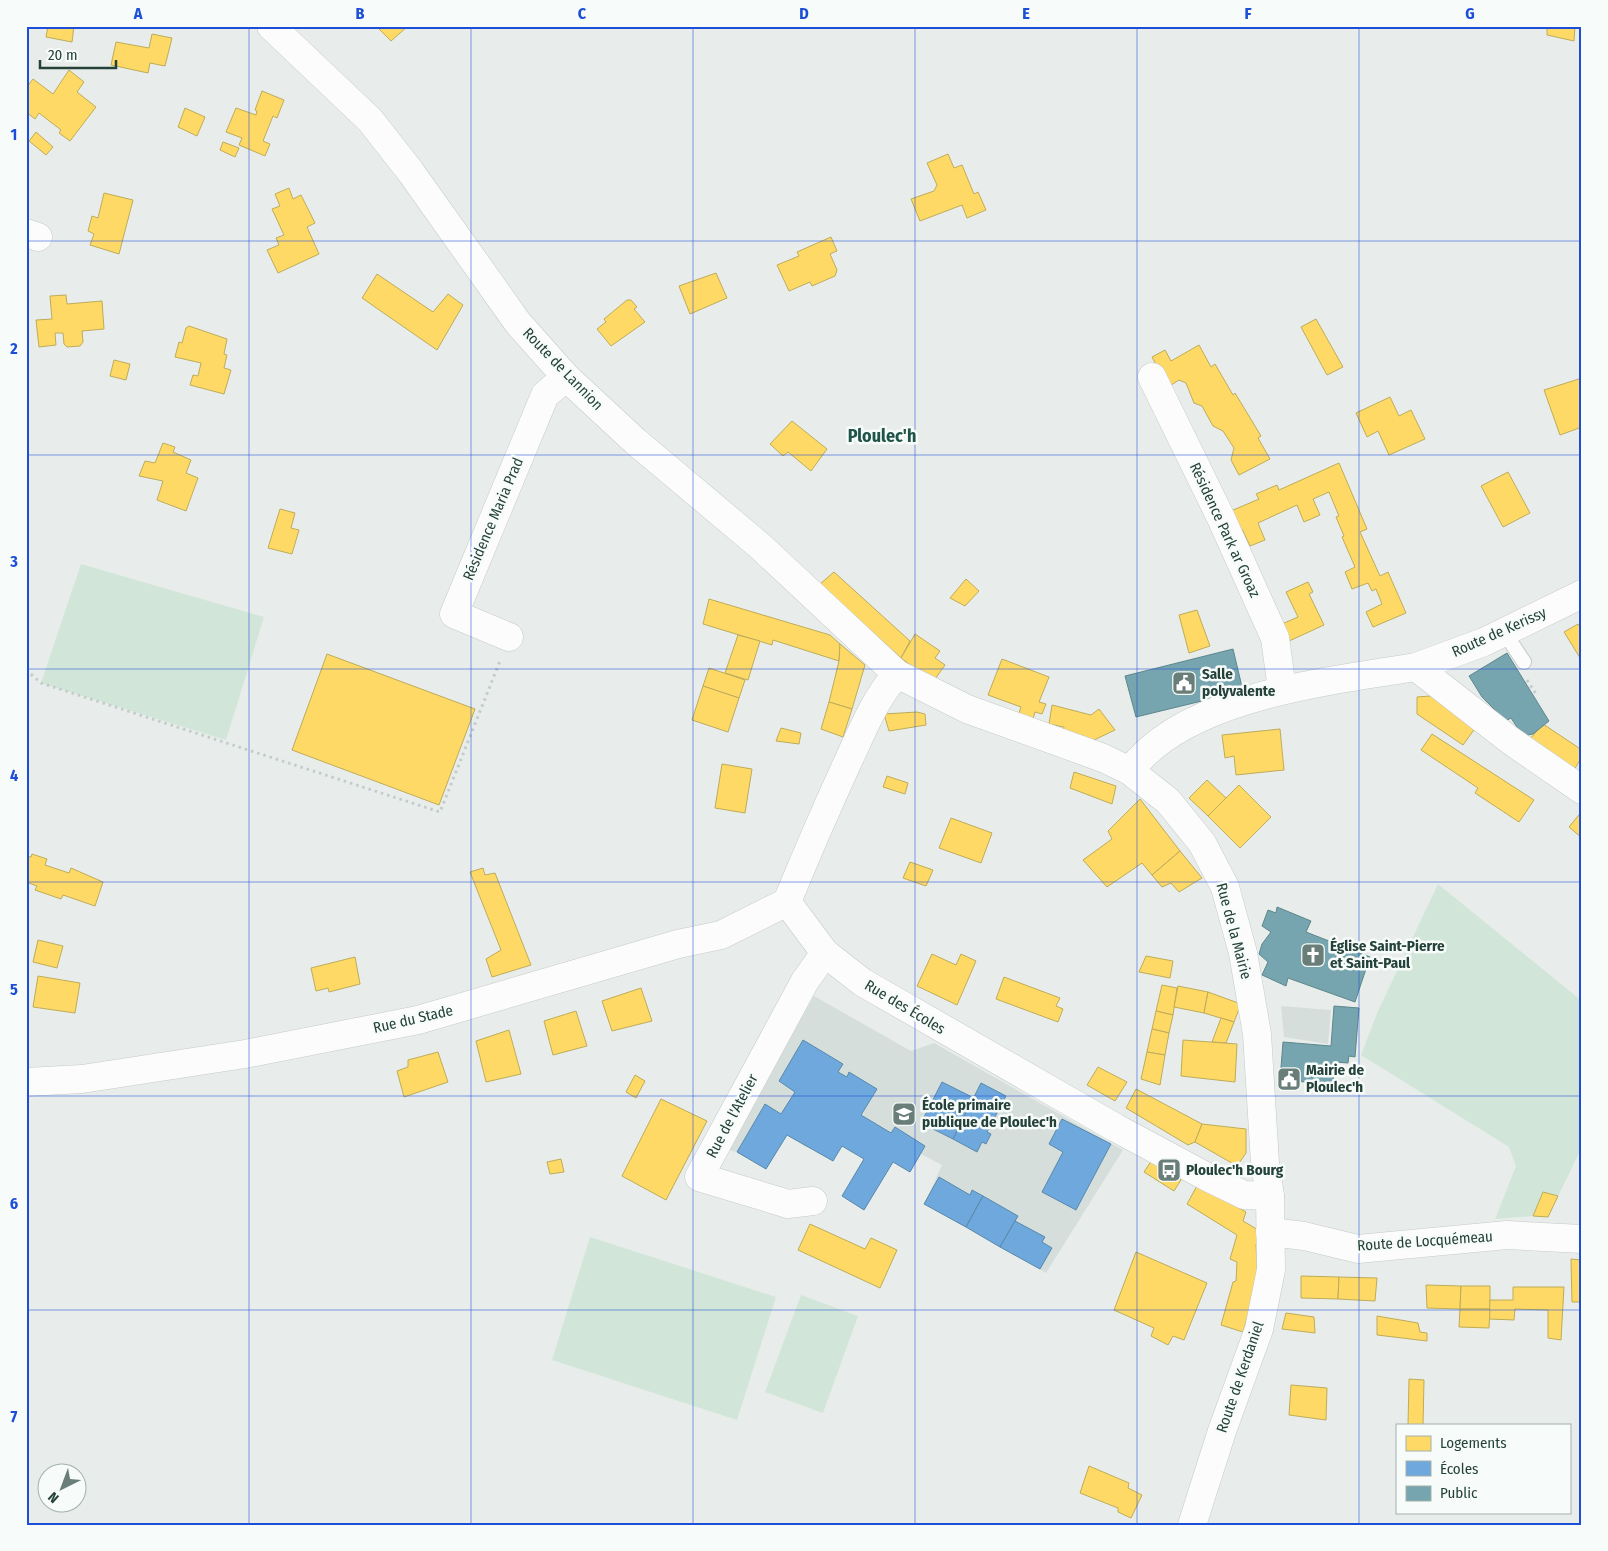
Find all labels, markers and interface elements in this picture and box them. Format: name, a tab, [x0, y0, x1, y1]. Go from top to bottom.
text: A	[133, 4, 143, 23]
text: B	[356, 4, 365, 23]
text: C	[578, 4, 587, 23]
text: D	[799, 4, 809, 23]
text: E	[1022, 4, 1030, 23]
text: F	[1244, 4, 1252, 23]
text: G	[1465, 4, 1475, 23]
scale bar	[40, 38, 116, 70]
text: 20 m	[48, 46, 78, 64]
text: 1	[11, 125, 17, 144]
street label: Route de Lannion	[519, 324, 607, 414]
text: 2	[9, 339, 18, 358]
district label: Ploulec'h	[848, 425, 916, 447]
street label: Résidence Maria Prad	[459, 455, 527, 583]
street label: Résidence Park ar Groaz	[1186, 460, 1264, 600]
text: 3	[9, 552, 18, 571]
street label: Route de Kerissy	[1449, 603, 1549, 661]
place label: Salle polyvalente	[1202, 665, 1276, 700]
public building icon: Salle polyvalente	[1171, 670, 1197, 696]
text: 4	[10, 766, 18, 785]
street label: Rue de la Mairie	[1213, 881, 1255, 981]
place label: Église Saint-Pierre et Saint-Paul	[1330, 937, 1445, 972]
church icon: Église Saint-Pierre et Saint-Paul	[1300, 942, 1326, 968]
street label: Rue des Écoles	[861, 976, 949, 1038]
text: 5	[10, 980, 18, 999]
street label: Rue du Stade	[371, 1001, 455, 1037]
place label: Mairie de Ploulec'h	[1306, 1061, 1364, 1096]
public building icon: Mairie de Ploulec'h	[1276, 1066, 1302, 1092]
street label: Rue de l'Atelier	[702, 1070, 762, 1161]
place label: École primaire publique de Ploulec'h	[922, 1096, 1057, 1131]
school or university icon: École primaire publique de Ploulec'h	[891, 1101, 917, 1127]
bus stop icon: Ploulec'h Bourg	[1156, 1157, 1182, 1183]
place label: Ploulec'h Bourg	[1186, 1161, 1284, 1179]
text: 6	[10, 1194, 18, 1213]
street label: Route de Locquémeau	[1357, 1227, 1493, 1255]
street label: Route de Kerdaniel	[1212, 1319, 1268, 1435]
text: 7	[11, 1407, 18, 1426]
legend	[1396, 1424, 1570, 1514]
text: Logements	[1440, 1434, 1507, 1452]
text: Écoles	[1440, 1460, 1478, 1478]
north arrow	[38, 1464, 88, 1514]
text: Public	[1440, 1484, 1478, 1502]
text: N	[45, 1488, 62, 1506]

